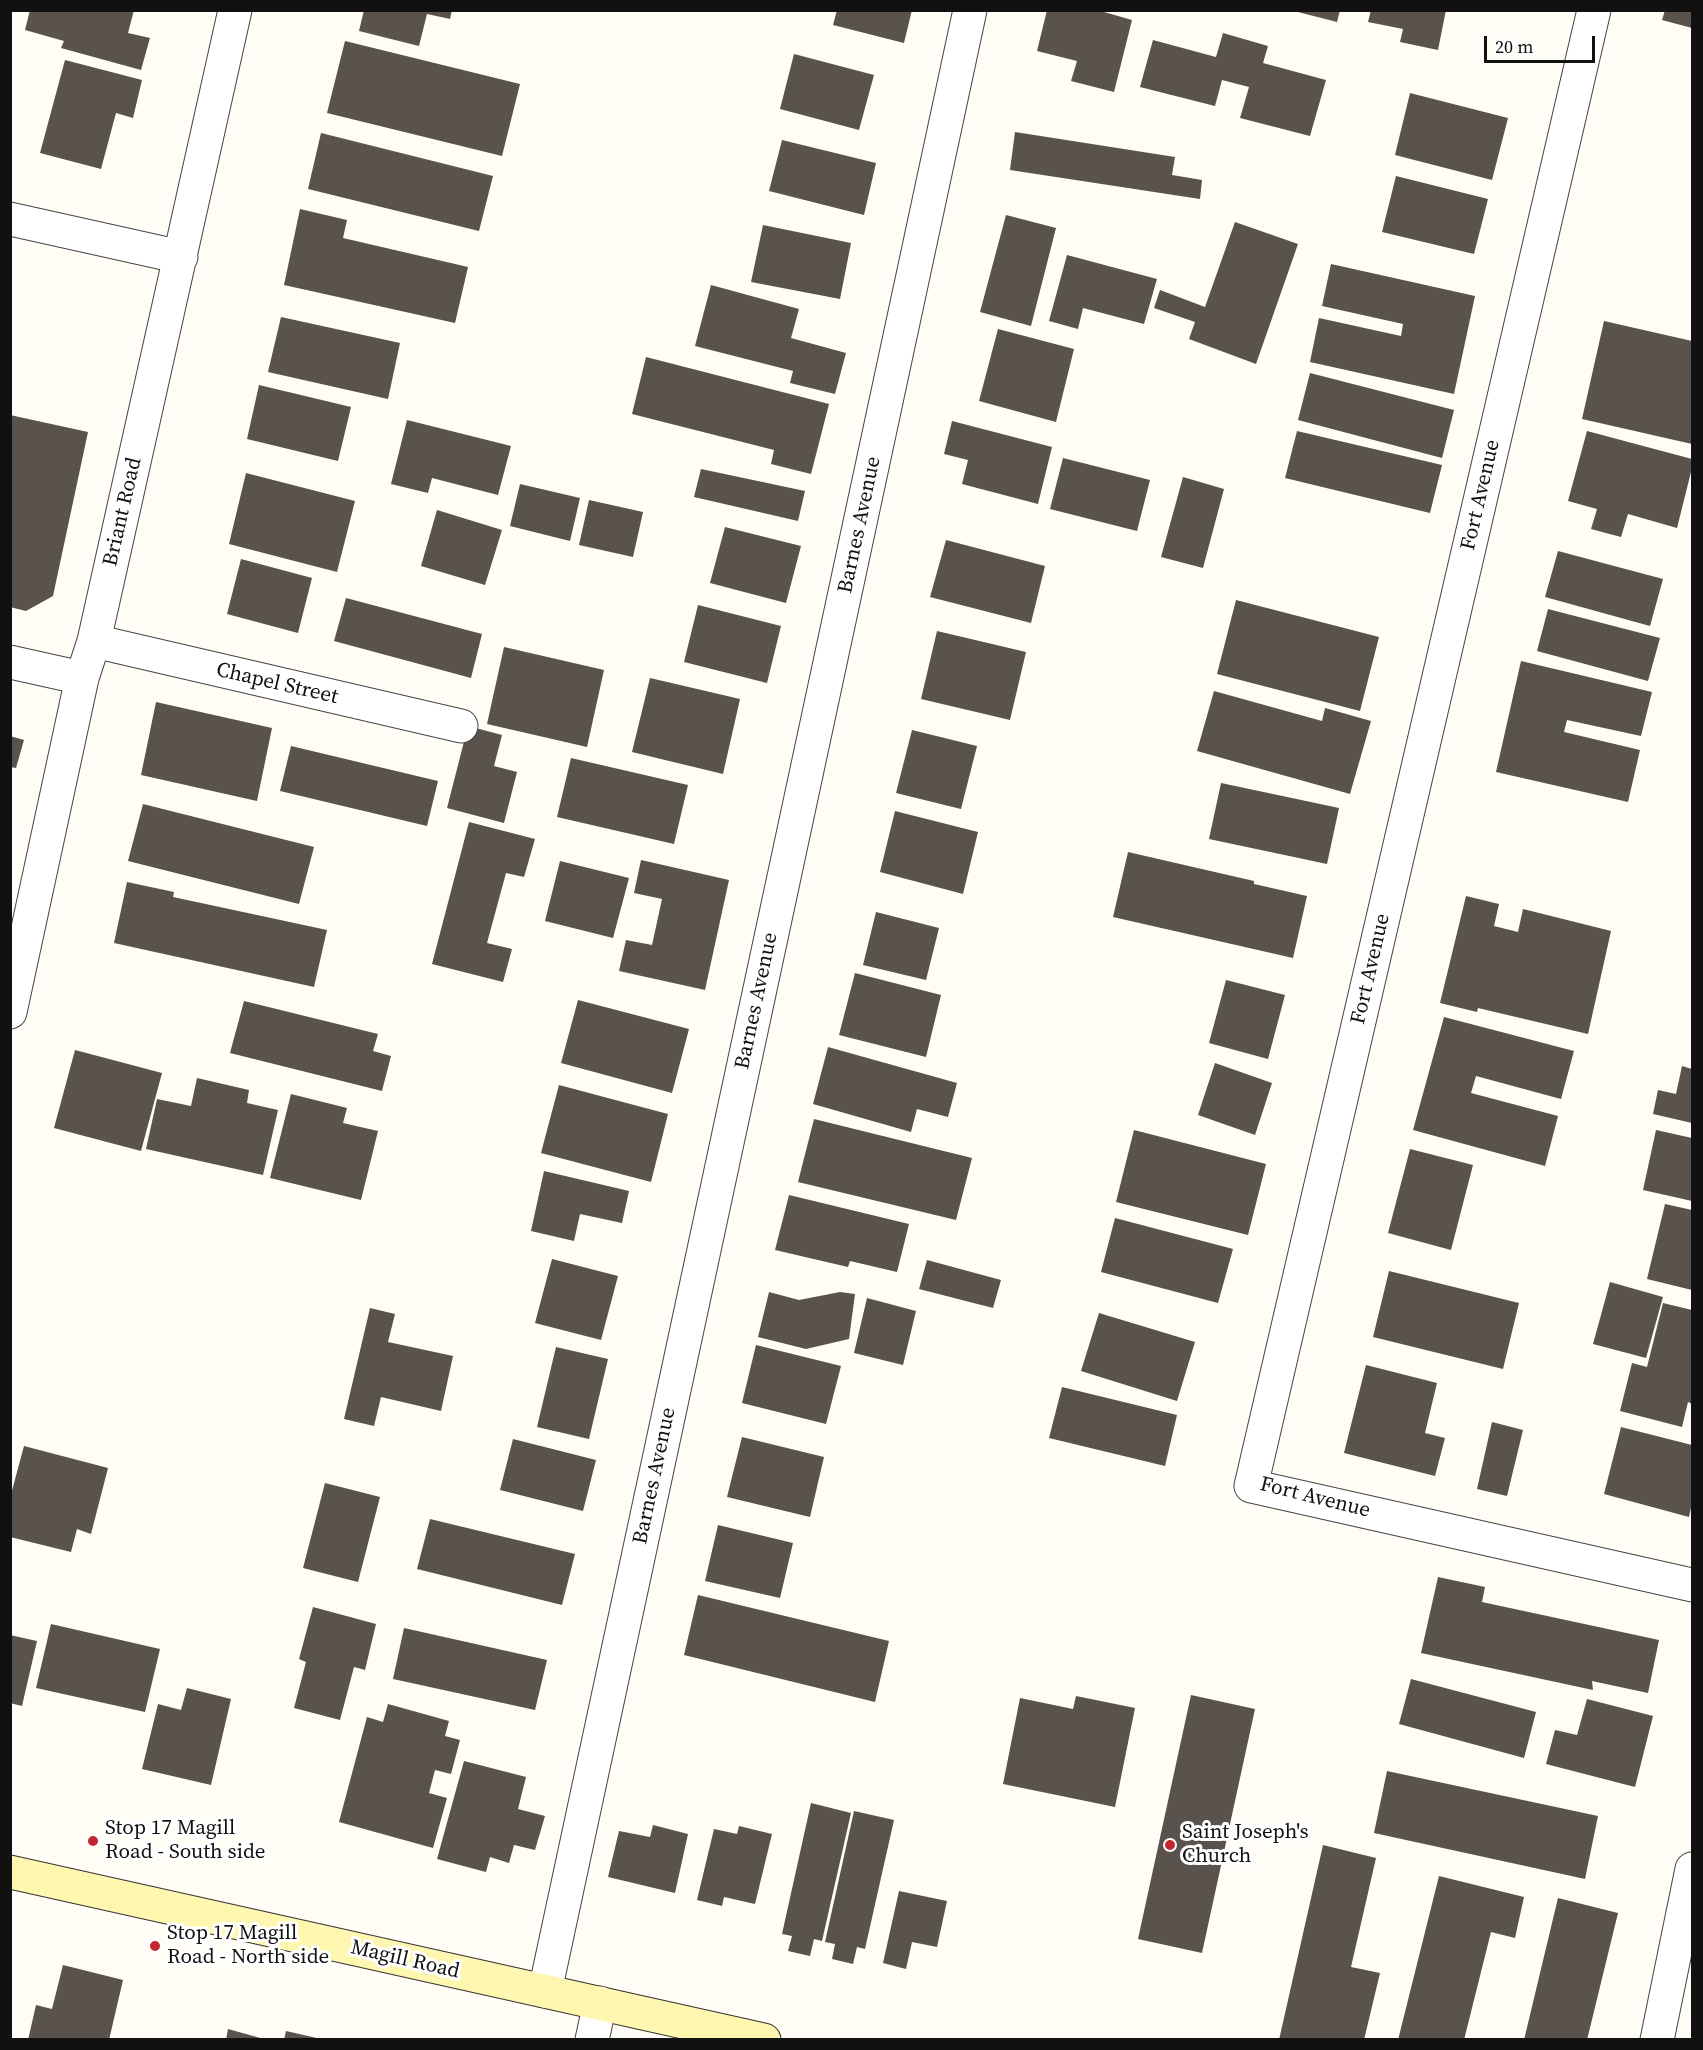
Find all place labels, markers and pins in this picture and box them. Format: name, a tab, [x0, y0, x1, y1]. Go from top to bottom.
place label: Stop 17 Magill Road - South side	[105, 1816, 266, 1866]
place label: Saint Joseph's Church	[1182, 1820, 1309, 1870]
marker: Stop 17 Magill Road - South side	[86, 1834, 100, 1848]
marker: Saint Joseph's Church	[1163, 1838, 1177, 1852]
place label: Stop 17 Magill Road - North side	[167, 1921, 329, 1971]
marker: Stop 17 Magill Road - North side	[148, 1939, 162, 1953]

